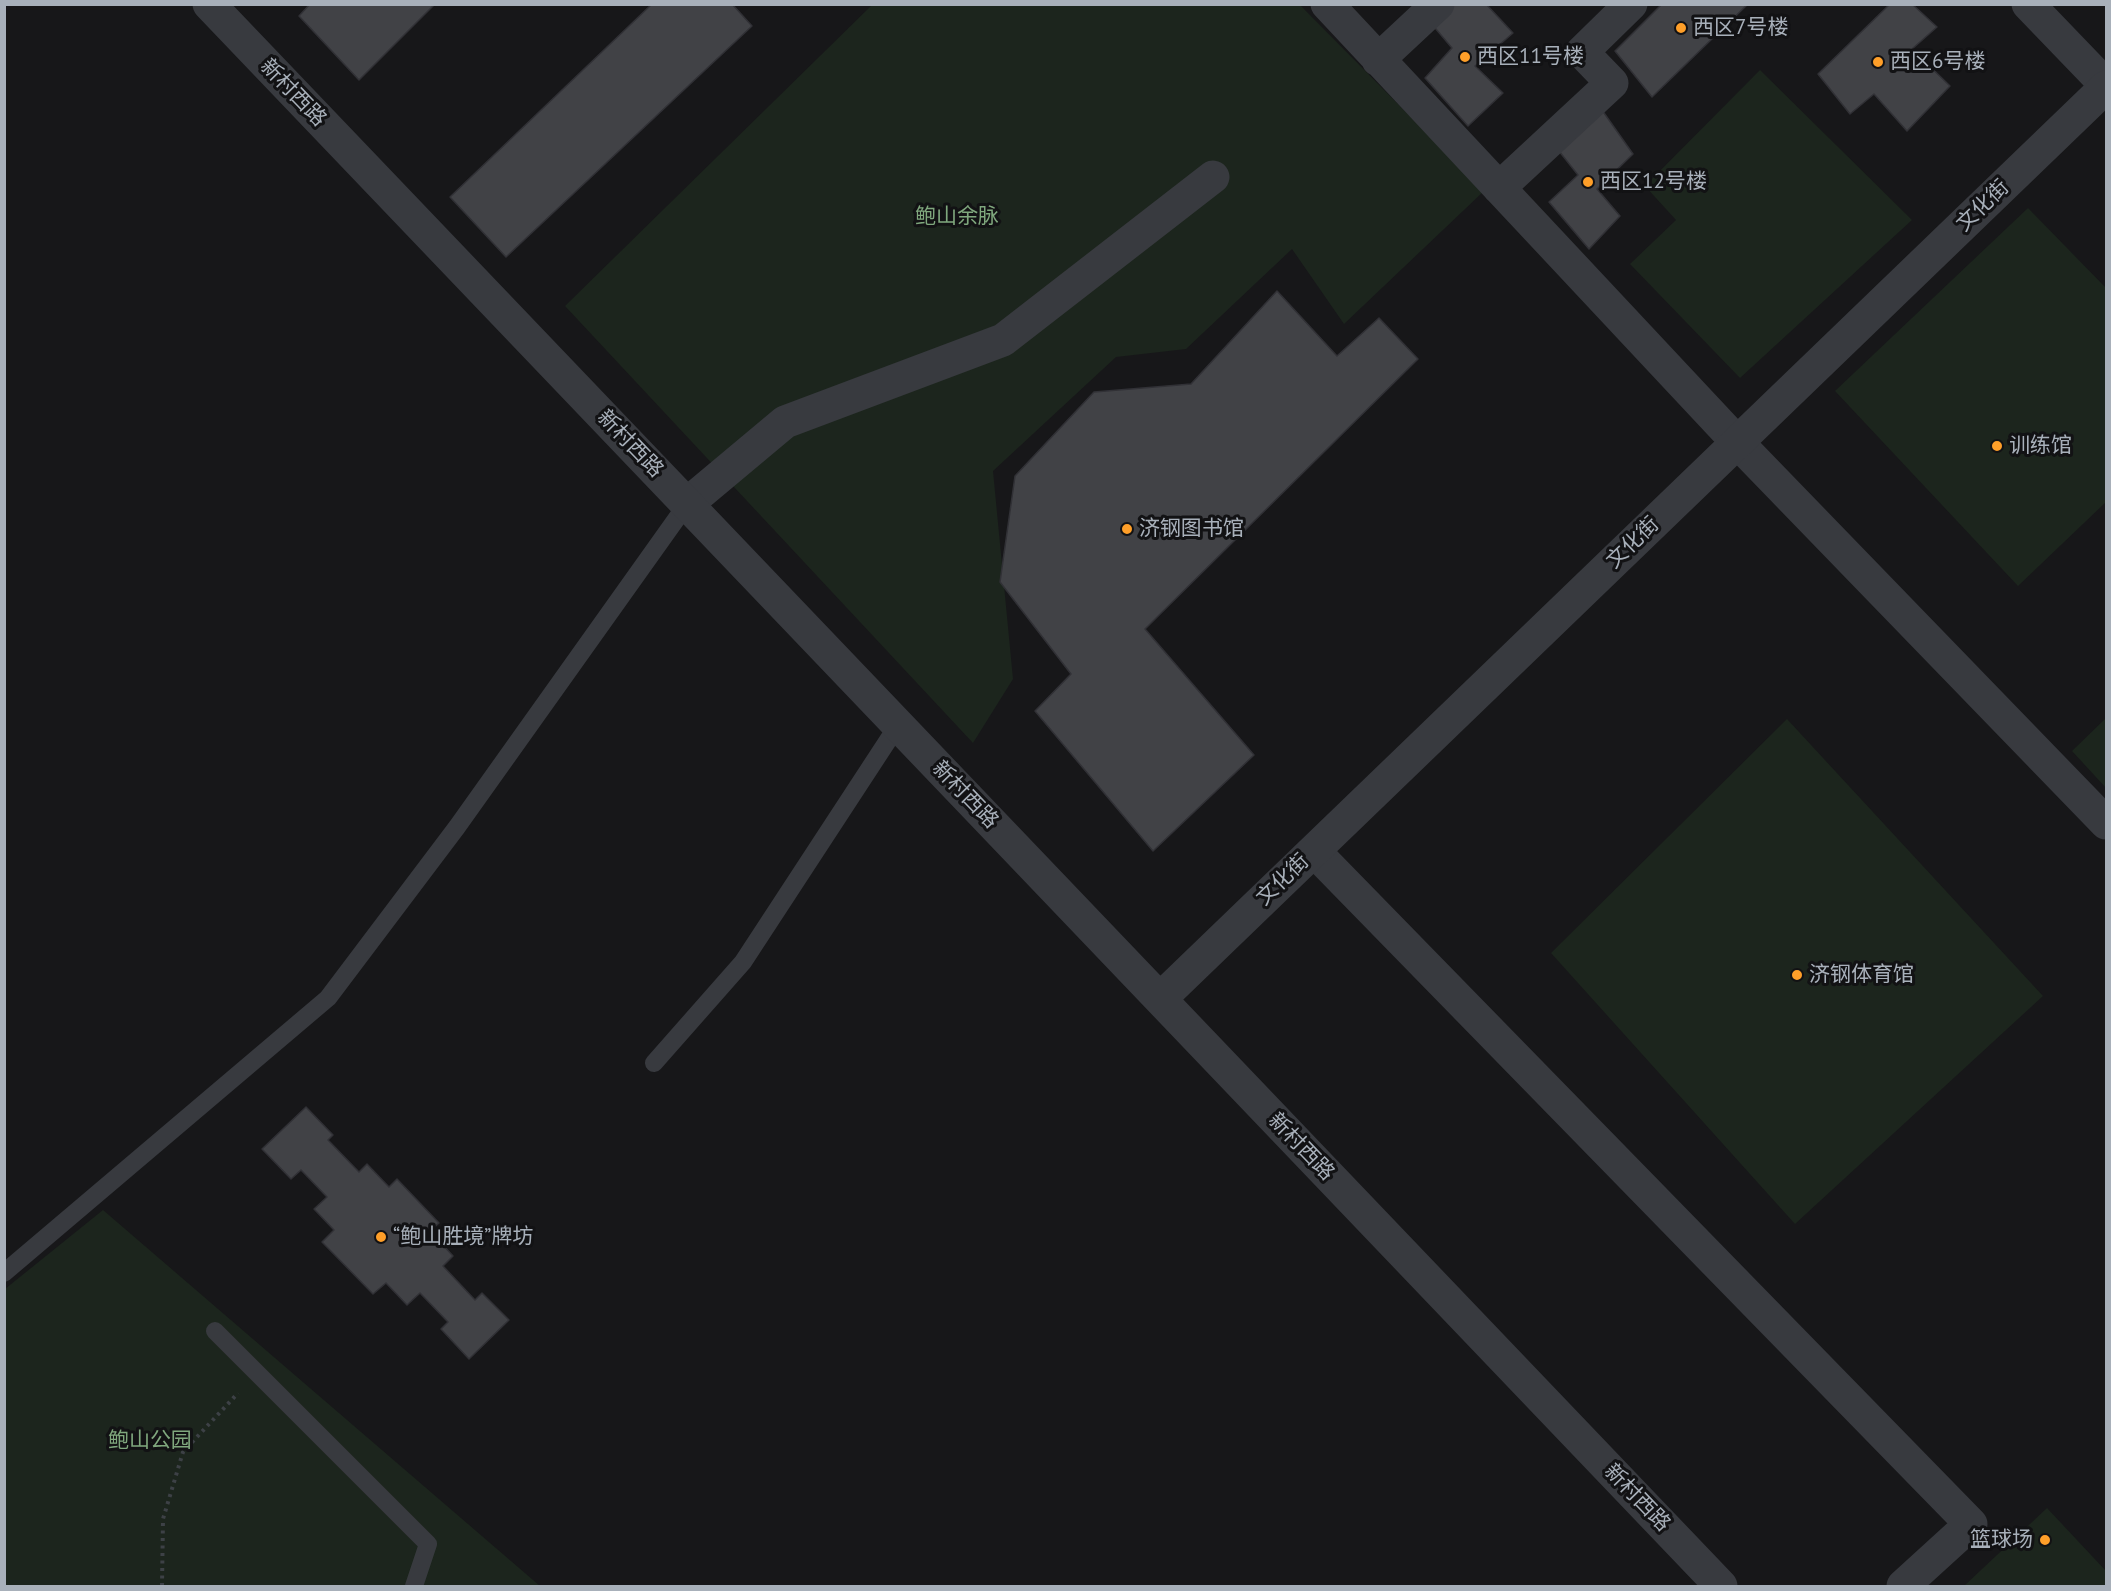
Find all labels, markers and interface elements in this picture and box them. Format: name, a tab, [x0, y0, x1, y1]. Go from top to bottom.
place label: 西区7号楼	[1693, 15, 1788, 41]
marker: 西区7号楼	[1674, 21, 1688, 35]
place label: 西区11号楼	[1477, 44, 1584, 70]
place label: 西区6号楼	[1890, 49, 1985, 75]
marker: 西区11号楼	[1458, 50, 1472, 64]
street label: 新村西路	[255, 54, 331, 132]
marker: 西区6号楼	[1871, 55, 1885, 69]
place label: 西区12号楼	[1600, 169, 1707, 195]
marker: 西区12号楼	[1581, 175, 1595, 189]
street label: 文化街	[1952, 175, 2014, 237]
park label: 鲍山余脉	[915, 204, 999, 230]
street label: 新村西路	[592, 405, 668, 483]
place label: 训练馆	[2009, 433, 2072, 459]
marker: 训练馆	[1990, 439, 2004, 453]
street label: 文化街	[1602, 512, 1664, 574]
place label: 济钢图书馆	[1139, 516, 1244, 542]
marker: 济钢图书馆	[1120, 522, 1134, 536]
street label: 新村西路	[927, 756, 1003, 834]
street label: 文化街	[1252, 849, 1314, 911]
place label: 济钢体育馆	[1809, 962, 1914, 988]
marker: 济钢体育馆	[1790, 968, 1804, 982]
street label: 新村西路	[1263, 1108, 1339, 1186]
place label: “鲍山胜境”牌坊	[393, 1224, 533, 1250]
marker: “鲍山胜境”牌坊	[374, 1230, 388, 1244]
park label: 鲍山公园	[108, 1428, 192, 1454]
street label: 新村西路	[1599, 1459, 1675, 1537]
place label: 篮球场	[1970, 1527, 2033, 1553]
marker: 篮球场	[2038, 1533, 2052, 1547]

